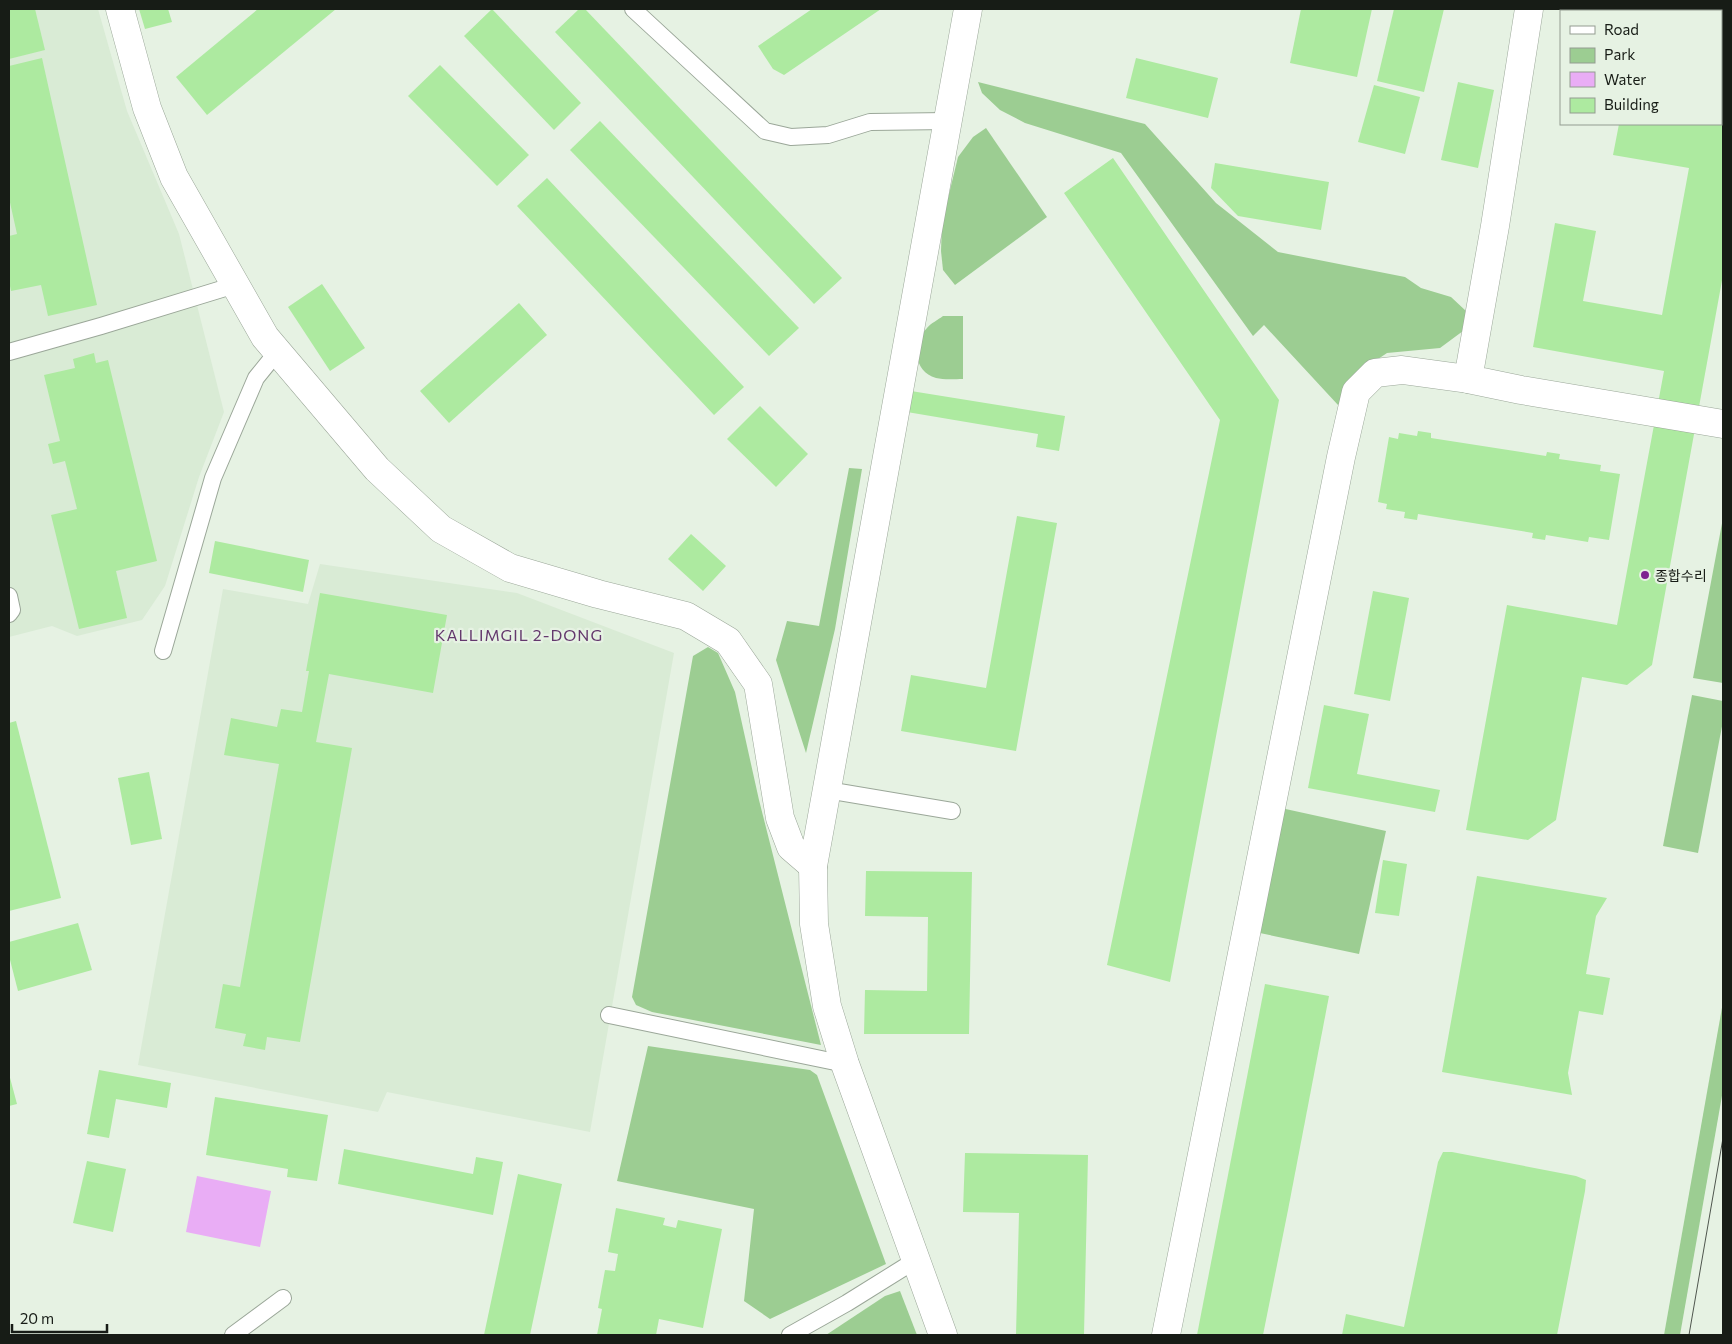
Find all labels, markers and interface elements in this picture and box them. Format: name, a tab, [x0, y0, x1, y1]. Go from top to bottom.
legend	[1560, 10, 1722, 125]
text: Road	[1604, 20, 1639, 38]
text: Park	[1604, 45, 1635, 63]
text: Water	[1604, 70, 1646, 88]
text: Building	[1604, 95, 1659, 113]
place label: 종합수리	[1655, 567, 1707, 584]
marker: 종합수리	[1639, 569, 1651, 581]
district label: KALLIMGIL 2-DONG	[435, 625, 603, 644]
scale bar	[12, 1302, 108, 1334]
text: 20 m	[20, 1309, 54, 1327]

